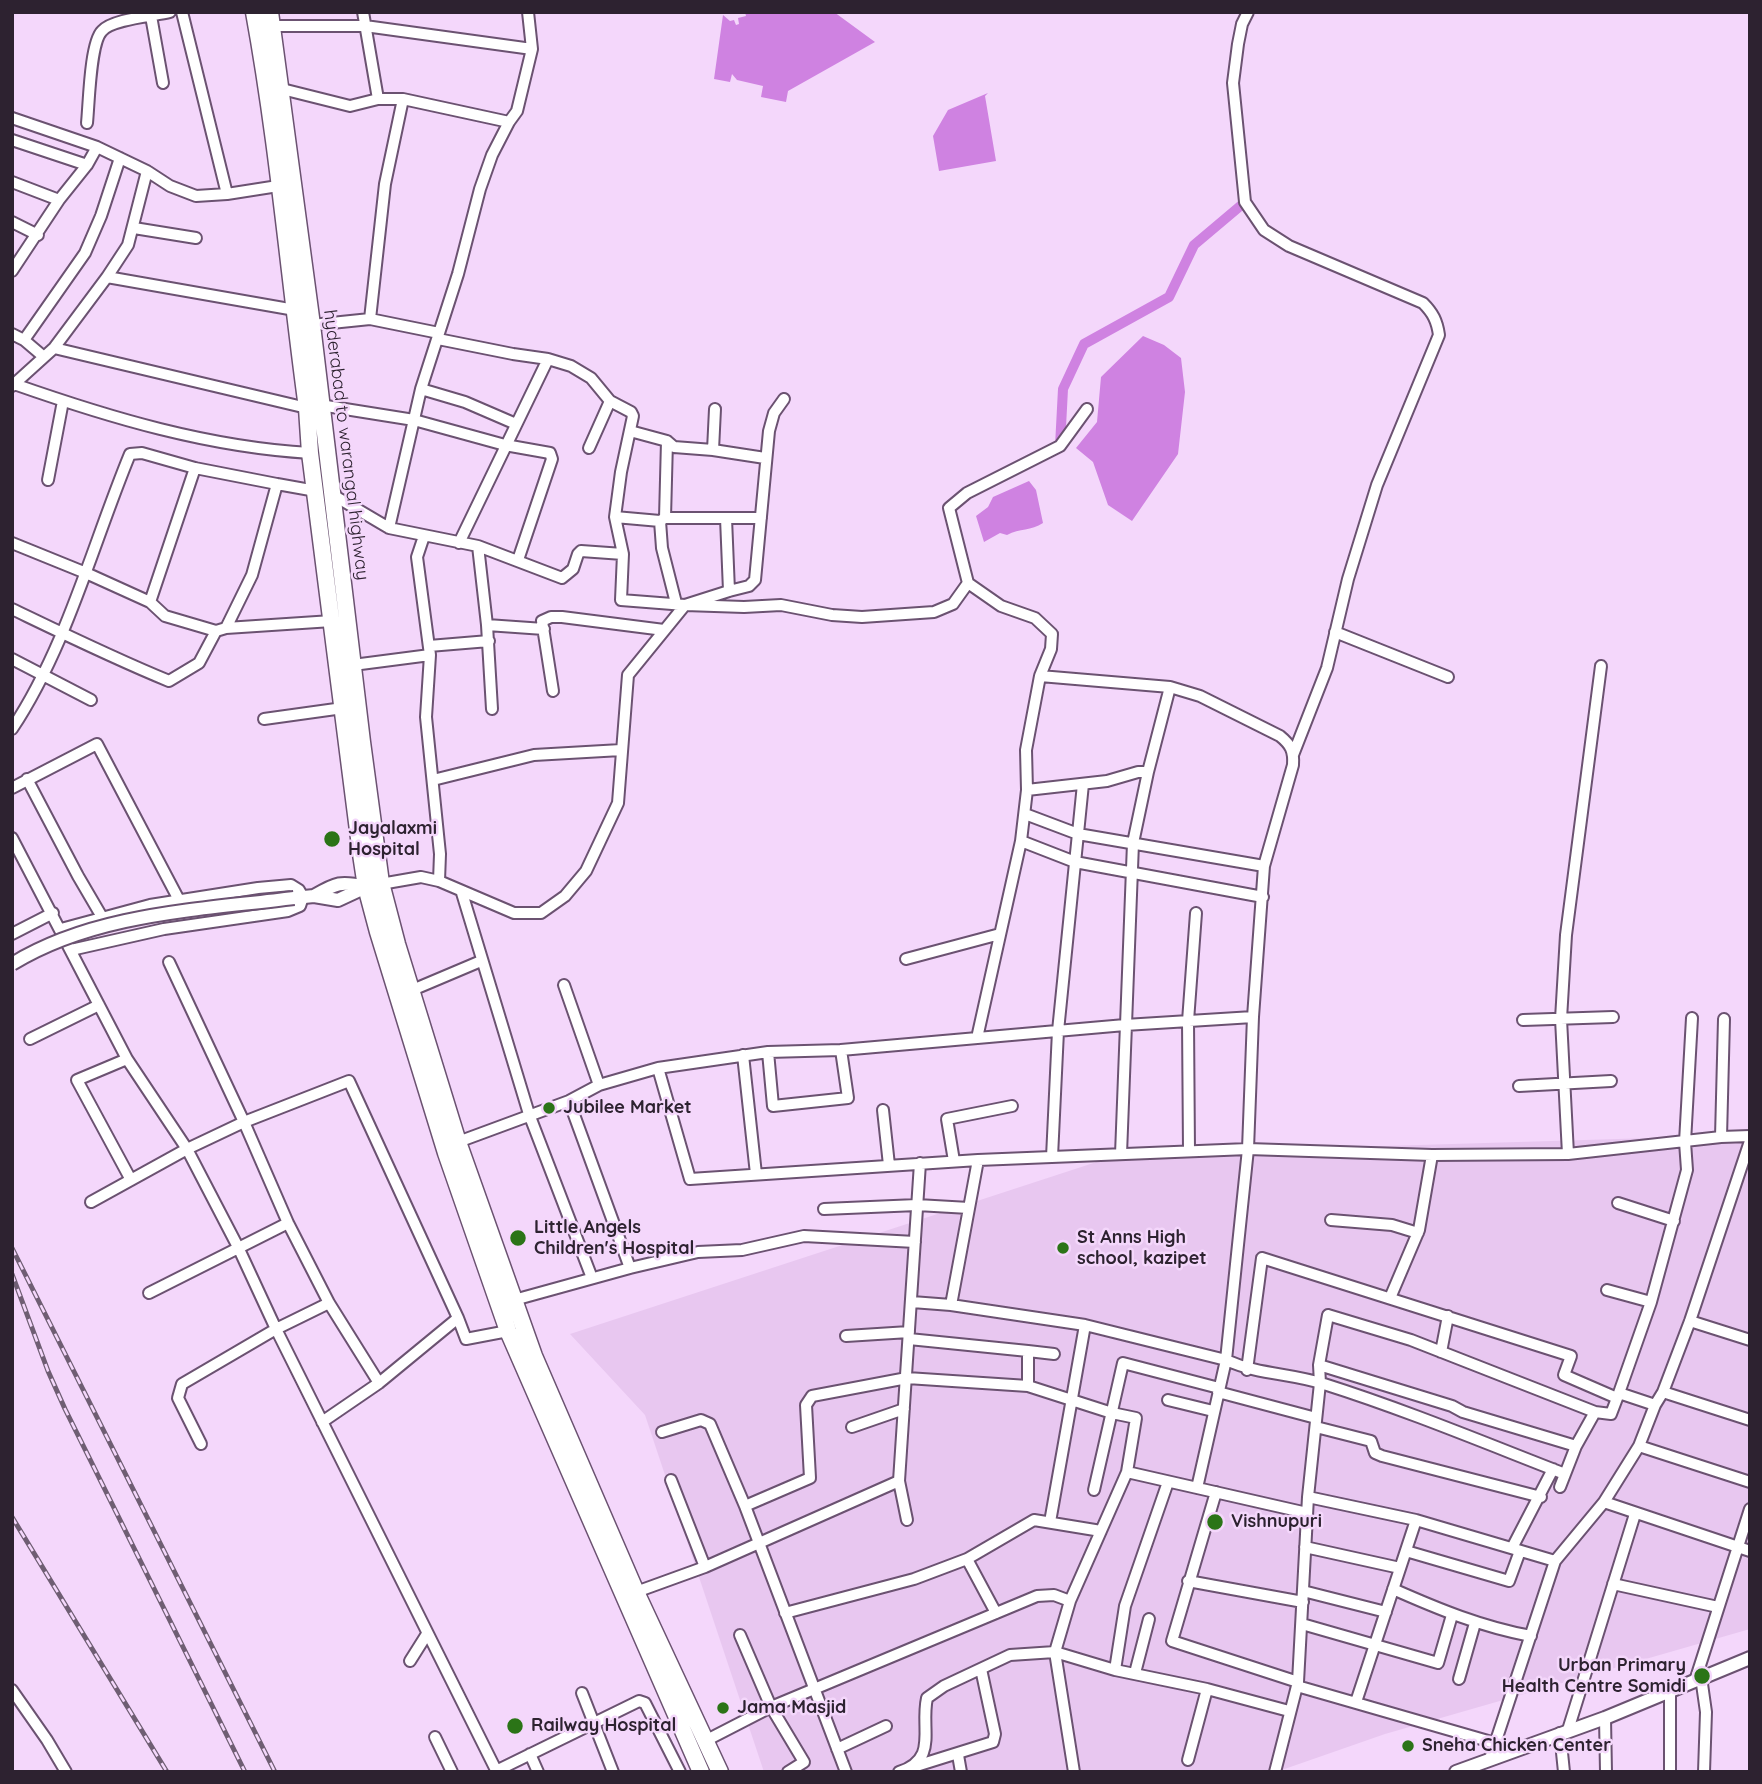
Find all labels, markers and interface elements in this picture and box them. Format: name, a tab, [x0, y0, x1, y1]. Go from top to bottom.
street label: hyderabad to warangal highway	[319, 309, 373, 581]
place label: Jayalaxmi Hospital	[348, 818, 437, 860]
marker: Jayalaxmi Hospital	[322, 829, 342, 849]
place label: Jubilee Market	[563, 1097, 692, 1119]
marker: Jubilee Market	[541, 1100, 557, 1116]
place label: Little Angels Children's Hospital	[534, 1217, 694, 1260]
place label: St Anns High school, kazipet	[1077, 1227, 1207, 1270]
marker: Little Angels Children's Hospital	[508, 1228, 528, 1248]
marker: St Anns High school, kazipet	[1055, 1240, 1071, 1256]
place label: Vishnupuri	[1231, 1511, 1322, 1533]
marker: Vishnupuri	[1205, 1512, 1225, 1532]
place label: Urban Primary Health Centre Somidi	[1502, 1655, 1686, 1698]
marker: Urban Primary Health Centre Somidi	[1692, 1666, 1712, 1686]
place label: Jama Masjid	[737, 1697, 846, 1719]
marker: Jama Masjid	[715, 1700, 731, 1716]
place label: Railway Hospital	[531, 1715, 676, 1737]
marker: Railway Hospital	[505, 1716, 525, 1736]
place label: Sneha Chicken Center	[1422, 1735, 1611, 1757]
marker: Sneha Chicken Center	[1400, 1738, 1416, 1754]

